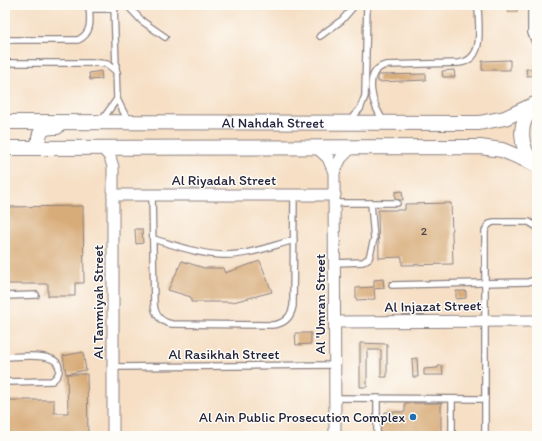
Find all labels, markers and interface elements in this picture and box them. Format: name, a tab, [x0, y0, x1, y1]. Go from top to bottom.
street label: Al Nahdah Street	[222, 114, 324, 132]
street label: Al Riyadah Street	[172, 172, 276, 189]
house number: 2	[421, 224, 428, 238]
street label: Al Tanmiyah Street	[90, 245, 107, 359]
street label: Al 'Umran Street	[312, 254, 329, 354]
street label: Al Injazat Street	[384, 297, 482, 316]
street label: Al Rasikhah Street	[168, 346, 280, 363]
place label: Al Ain Public Prosecution Complex	[199, 409, 405, 426]
marker: Al Ain Public Prosecution Complex	[408, 412, 418, 422]

